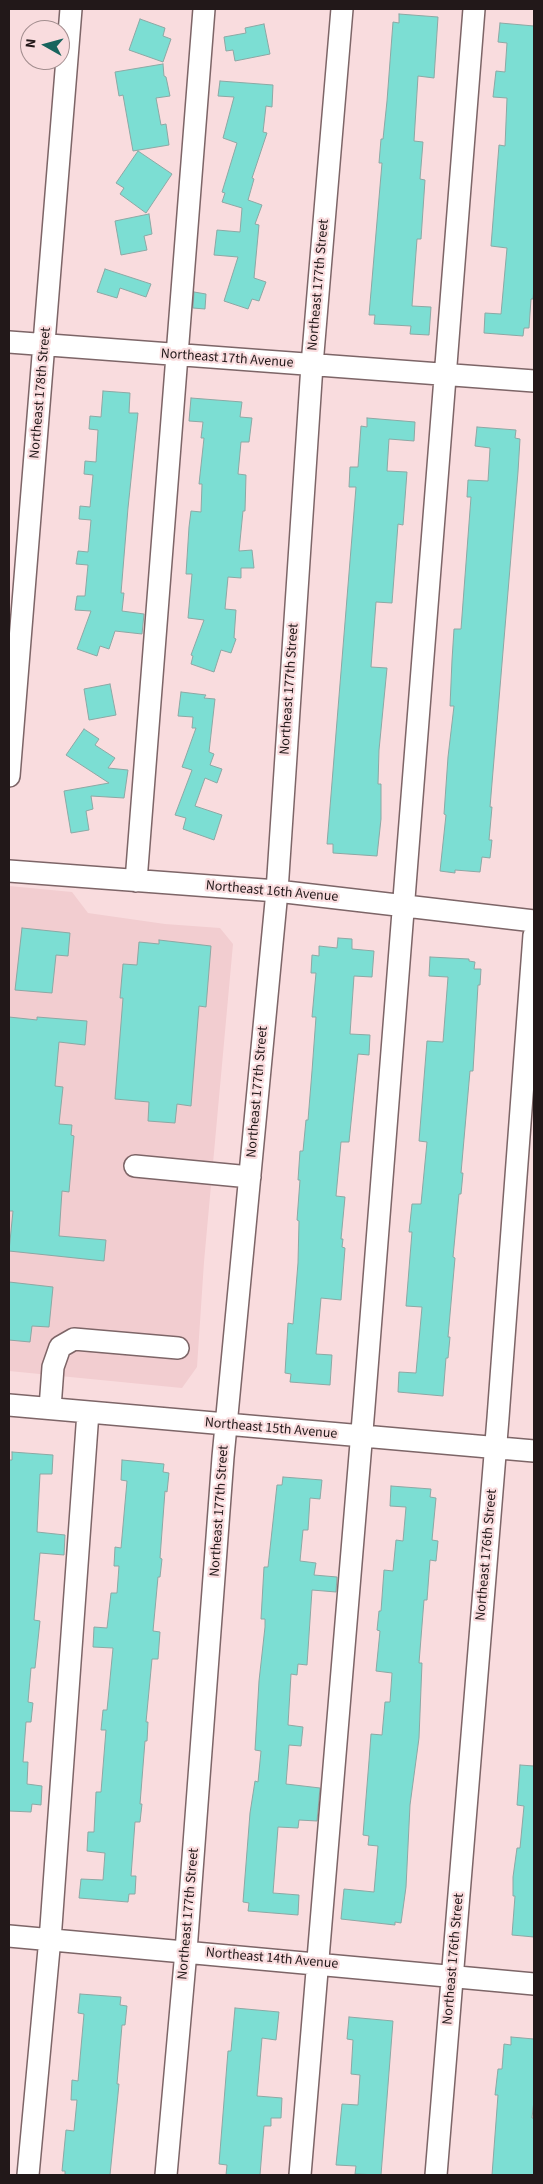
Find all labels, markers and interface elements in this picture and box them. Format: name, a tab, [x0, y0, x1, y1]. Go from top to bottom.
north arrow	[20, 20, 70, 70]
text: N	[21, 37, 42, 49]
street label: Northeast 177th Street	[305, 219, 333, 351]
street label: Northeast 178th Street	[27, 327, 55, 459]
street label: Northeast 17th Avenue	[160, 346, 294, 372]
street label: Northeast 177th Street	[277, 623, 303, 755]
street label: Northeast 16th Avenue	[205, 878, 339, 906]
street label: Northeast 177th Street	[244, 1026, 272, 1158]
street label: Northeast 15th Avenue	[204, 1415, 338, 1443]
street label: Northeast 177th Street	[207, 1445, 233, 1577]
street label: Northeast 176th Street	[473, 1489, 501, 1621]
street label: Northeast 177th Street	[175, 1848, 203, 1980]
street label: Northeast 176th Street	[440, 1893, 468, 2025]
street label: Northeast 14th Avenue	[205, 1945, 339, 1973]

